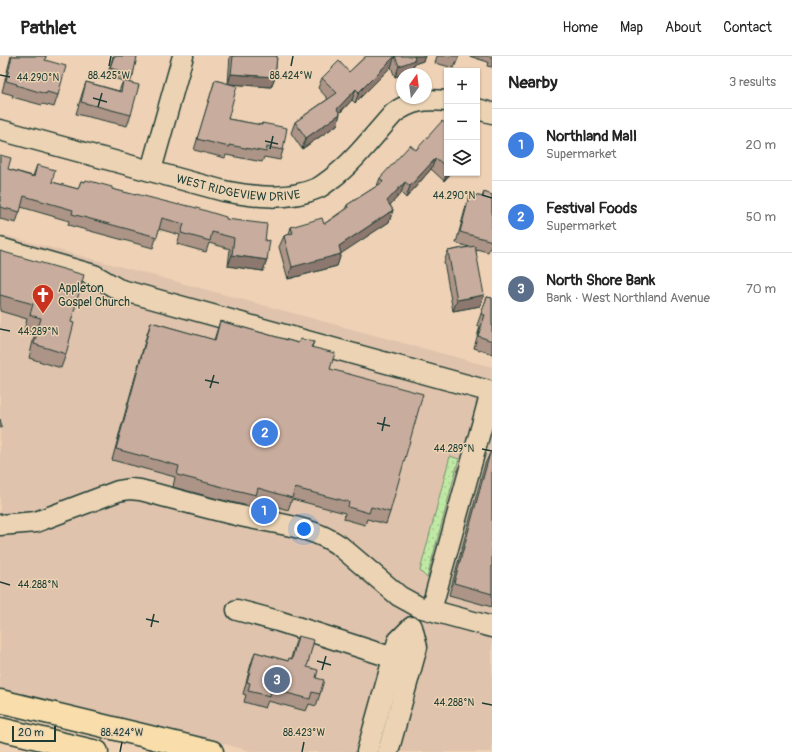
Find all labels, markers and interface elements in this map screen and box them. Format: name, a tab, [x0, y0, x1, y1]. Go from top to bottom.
text: Pathlet	[20, 16, 76, 40]
text: Home	[563, 19, 598, 36]
text: Map	[620, 19, 643, 36]
text: About	[665, 19, 701, 36]
text: Contact	[723, 19, 772, 36]
north arrow	[396, 68, 432, 104]
map controls	[444, 68, 480, 176]
button: +	[444, 68, 480, 104]
text: 88.425°W	[88, 70, 130, 82]
text: 88.424°W	[270, 70, 313, 82]
text: 44.290°N	[17, 72, 59, 84]
text: Nearby	[508, 72, 557, 93]
text: 3 results	[729, 74, 776, 90]
button: −	[444, 104, 480, 140]
text: Northland Mall	[546, 127, 637, 146]
text: 1	[518, 137, 524, 153]
text: 20 m	[745, 137, 776, 153]
button: layers	[444, 140, 480, 176]
text: Supermarket	[546, 146, 617, 162]
street label: WEST RIDGEVIEW DRIVE	[175, 171, 302, 204]
text: 44.290°N	[433, 190, 475, 202]
text: Festival Foods	[546, 199, 637, 218]
text: 2	[517, 209, 525, 225]
text: 50 m	[746, 209, 776, 225]
text: Supermarket	[546, 218, 617, 234]
text: North Shore Bank	[546, 271, 655, 290]
place label: Appleton Gospel Church	[58, 281, 130, 310]
text: 3	[517, 281, 525, 297]
text: 70 m	[746, 281, 776, 297]
church icon: Appleton Gospel Church	[30, 282, 56, 315]
text: Bank · West Northland Avenue	[546, 290, 710, 306]
text: 44.289°N	[18, 326, 59, 338]
pin: 2	[252, 418, 278, 448]
text: 44.289°N	[434, 443, 475, 455]
pin: 1	[251, 496, 277, 526]
your location	[294, 519, 314, 539]
text: 44.288°N	[18, 579, 59, 591]
pin: 3	[264, 665, 290, 695]
text: 44.288°N	[434, 697, 475, 709]
scale bar	[12, 724, 56, 743]
text: 20 m	[18, 726, 44, 739]
text: 88.424°W	[101, 727, 144, 739]
text: 88.423°W	[283, 727, 325, 739]

